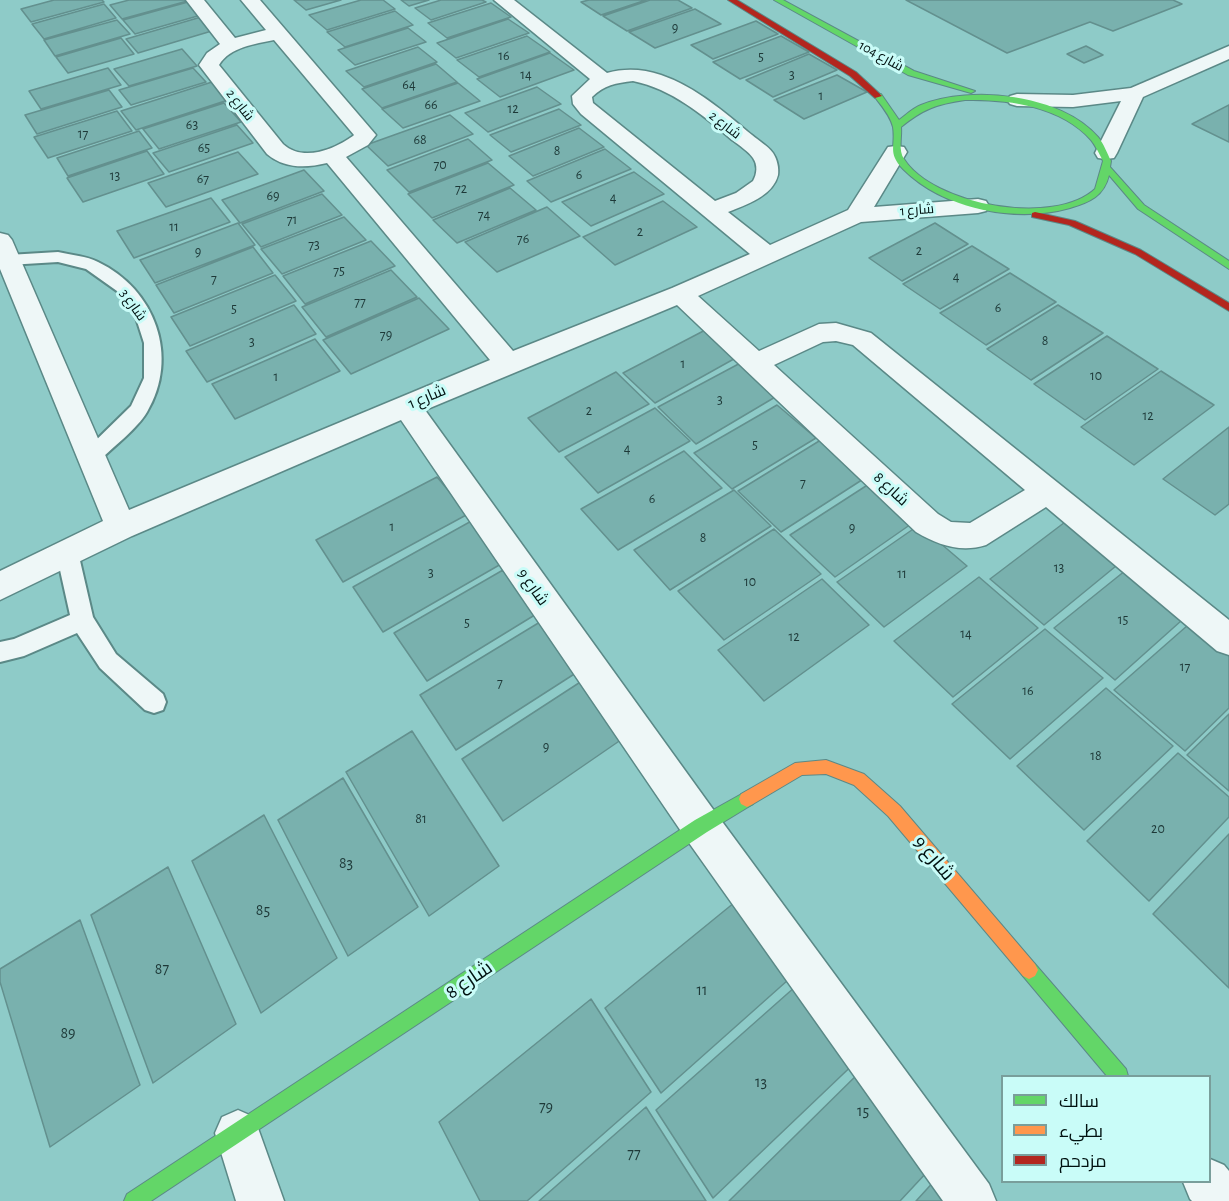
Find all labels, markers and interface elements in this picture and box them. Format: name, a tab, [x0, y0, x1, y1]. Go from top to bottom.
house number: 9	[672, 20, 678, 36]
street label: شارع 104	[856, 37, 906, 75]
house number: 16	[498, 48, 510, 64]
house number: 5	[758, 49, 764, 65]
house number: 14	[520, 67, 532, 83]
house number: 3	[789, 67, 795, 83]
house number: 64	[402, 77, 416, 93]
street label: شارع 2	[222, 86, 258, 124]
house number: 1	[819, 88, 823, 104]
house number: 66	[424, 97, 438, 113]
house number: 12	[507, 101, 519, 117]
street label: شارع 2	[706, 107, 744, 143]
house number: 63	[186, 117, 198, 133]
house number: 17	[78, 126, 88, 142]
house number: 68	[413, 132, 427, 148]
house number: 65	[198, 140, 210, 156]
house number: 8	[554, 143, 560, 159]
house number: 70	[433, 157, 447, 173]
house number: 6	[576, 167, 582, 183]
house number: 13	[110, 168, 120, 184]
house number: 67	[197, 171, 209, 187]
house number: 72	[455, 181, 467, 197]
house number: 69	[266, 188, 280, 204]
house number: 4	[610, 190, 616, 206]
street label: شارع 1	[899, 200, 935, 220]
house number: 74	[478, 207, 490, 223]
house number: 71	[287, 212, 297, 228]
house number: 11	[169, 219, 179, 235]
house number: 2	[637, 224, 643, 240]
house number: 76	[517, 231, 529, 247]
house number: 73	[308, 237, 320, 253]
house number: 2	[916, 243, 922, 259]
house number: 9	[195, 244, 201, 260]
house number: 75	[333, 263, 345, 279]
house number: 4	[953, 269, 959, 285]
house number: 7	[211, 271, 217, 287]
street label: شارع 3	[116, 286, 150, 324]
house number: 77	[354, 294, 366, 310]
house number: 6	[995, 300, 1001, 316]
house number: 5	[231, 301, 237, 317]
house number: 79	[380, 327, 392, 343]
house number: 8	[1042, 333, 1048, 349]
house number: 3	[249, 334, 255, 350]
house number: 1	[681, 356, 685, 372]
house number: 10	[1090, 368, 1102, 384]
house number: 1	[274, 369, 278, 385]
street label: شارع 1	[405, 381, 449, 413]
house number: 3	[717, 392, 723, 408]
house number: 2	[586, 403, 592, 419]
house number: 12	[1142, 408, 1154, 424]
house number: 5	[752, 437, 758, 453]
house number: 4	[624, 441, 630, 457]
street label: شارع 8	[869, 468, 913, 510]
house number: 7	[800, 475, 806, 491]
house number: 6	[649, 491, 655, 507]
house number: 1	[390, 519, 394, 535]
house number: 9	[849, 520, 855, 536]
house number: 8	[700, 530, 706, 546]
house number: 13	[1054, 560, 1064, 576]
house number: 3	[428, 565, 434, 581]
street label: شارع 9	[513, 565, 553, 609]
house number: 11	[897, 566, 907, 582]
house number: 10	[744, 574, 756, 590]
house number: 15	[1118, 612, 1128, 628]
house number: 5	[464, 615, 470, 631]
house number: 14	[960, 626, 972, 642]
house number: 12	[788, 629, 800, 645]
house number: 17	[1180, 659, 1190, 675]
house number: 7	[497, 675, 503, 691]
house number: 16	[1022, 683, 1034, 699]
house number: 9	[543, 739, 549, 755]
house number: 18	[1090, 748, 1102, 764]
house number: 81	[415, 811, 427, 827]
house number: 20	[1151, 821, 1165, 837]
street label: شارع 9	[908, 831, 960, 885]
house number: 83	[339, 853, 353, 873]
house number: 85	[256, 900, 270, 920]
street label: شارع 8	[441, 956, 497, 1004]
house number: 87	[155, 959, 169, 979]
house number: 11	[696, 980, 708, 1000]
house number: 89	[60, 1023, 76, 1043]
house number: 13	[755, 1072, 767, 1092]
legend	[1001, 1075, 1211, 1183]
text: سالك	[1059, 1093, 1099, 1111]
house number: 79	[539, 1097, 553, 1117]
house number: 15	[857, 1101, 869, 1121]
text: بطيء	[1059, 1123, 1103, 1141]
house number: 77	[627, 1144, 641, 1164]
text: مزدحم	[1059, 1153, 1107, 1171]

